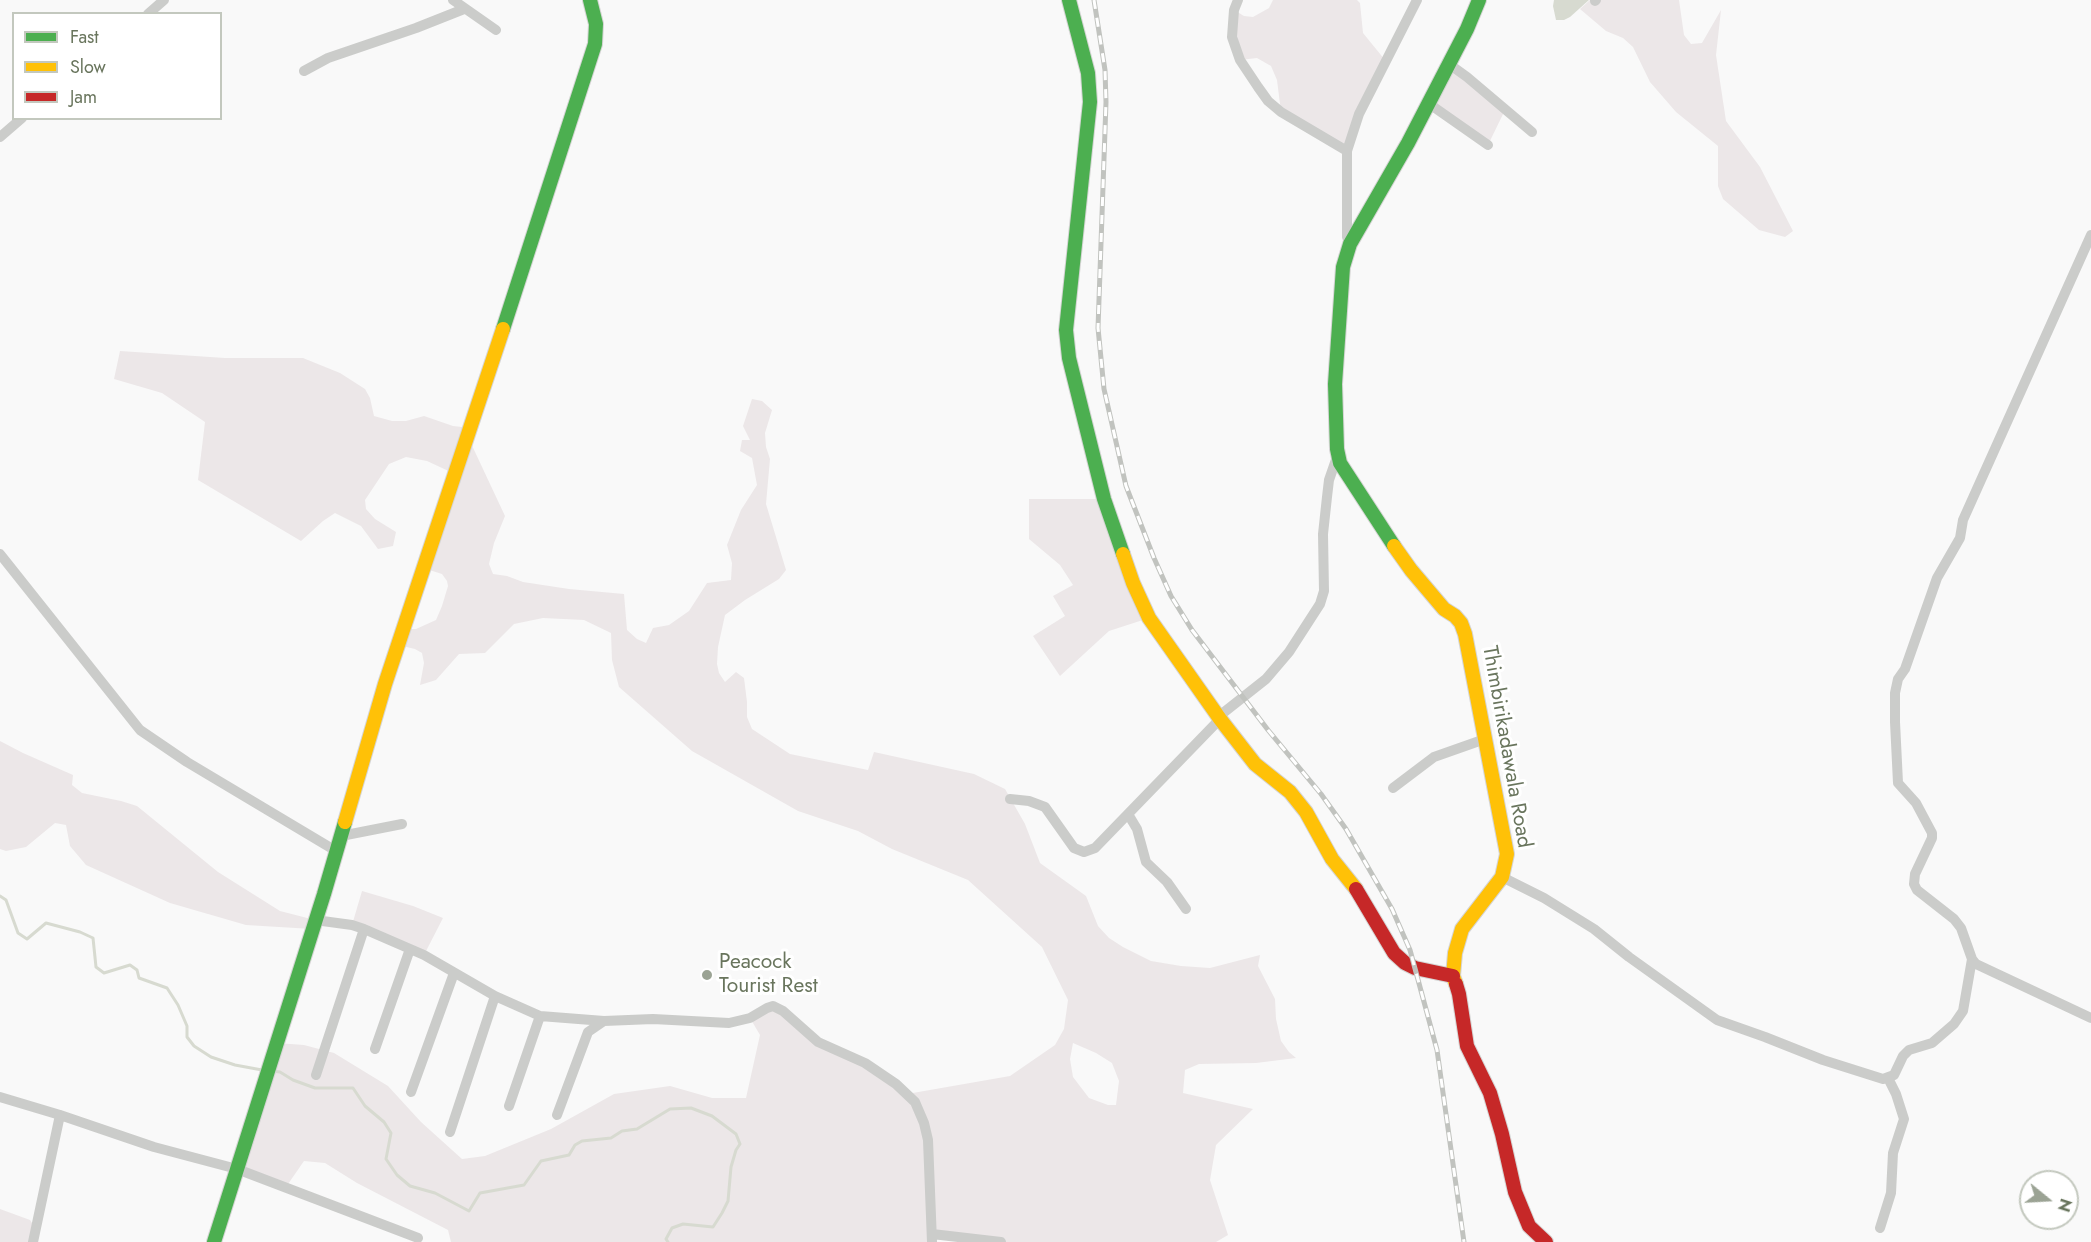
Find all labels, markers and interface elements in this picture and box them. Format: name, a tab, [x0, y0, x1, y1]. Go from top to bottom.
legend	[12, 12, 222, 120]
text: Fast	[70, 24, 99, 50]
text: Slow	[70, 54, 106, 80]
text: Jam	[70, 84, 97, 110]
street label: Thimbirikadawala Road	[1476, 644, 1536, 850]
place label: Peacock Tourist Rest	[719, 950, 818, 1000]
marker: Peacock Tourist Rest	[700, 968, 714, 982]
north arrow	[2019, 1170, 2079, 1230]
text: N	[2052, 1195, 2078, 1215]

